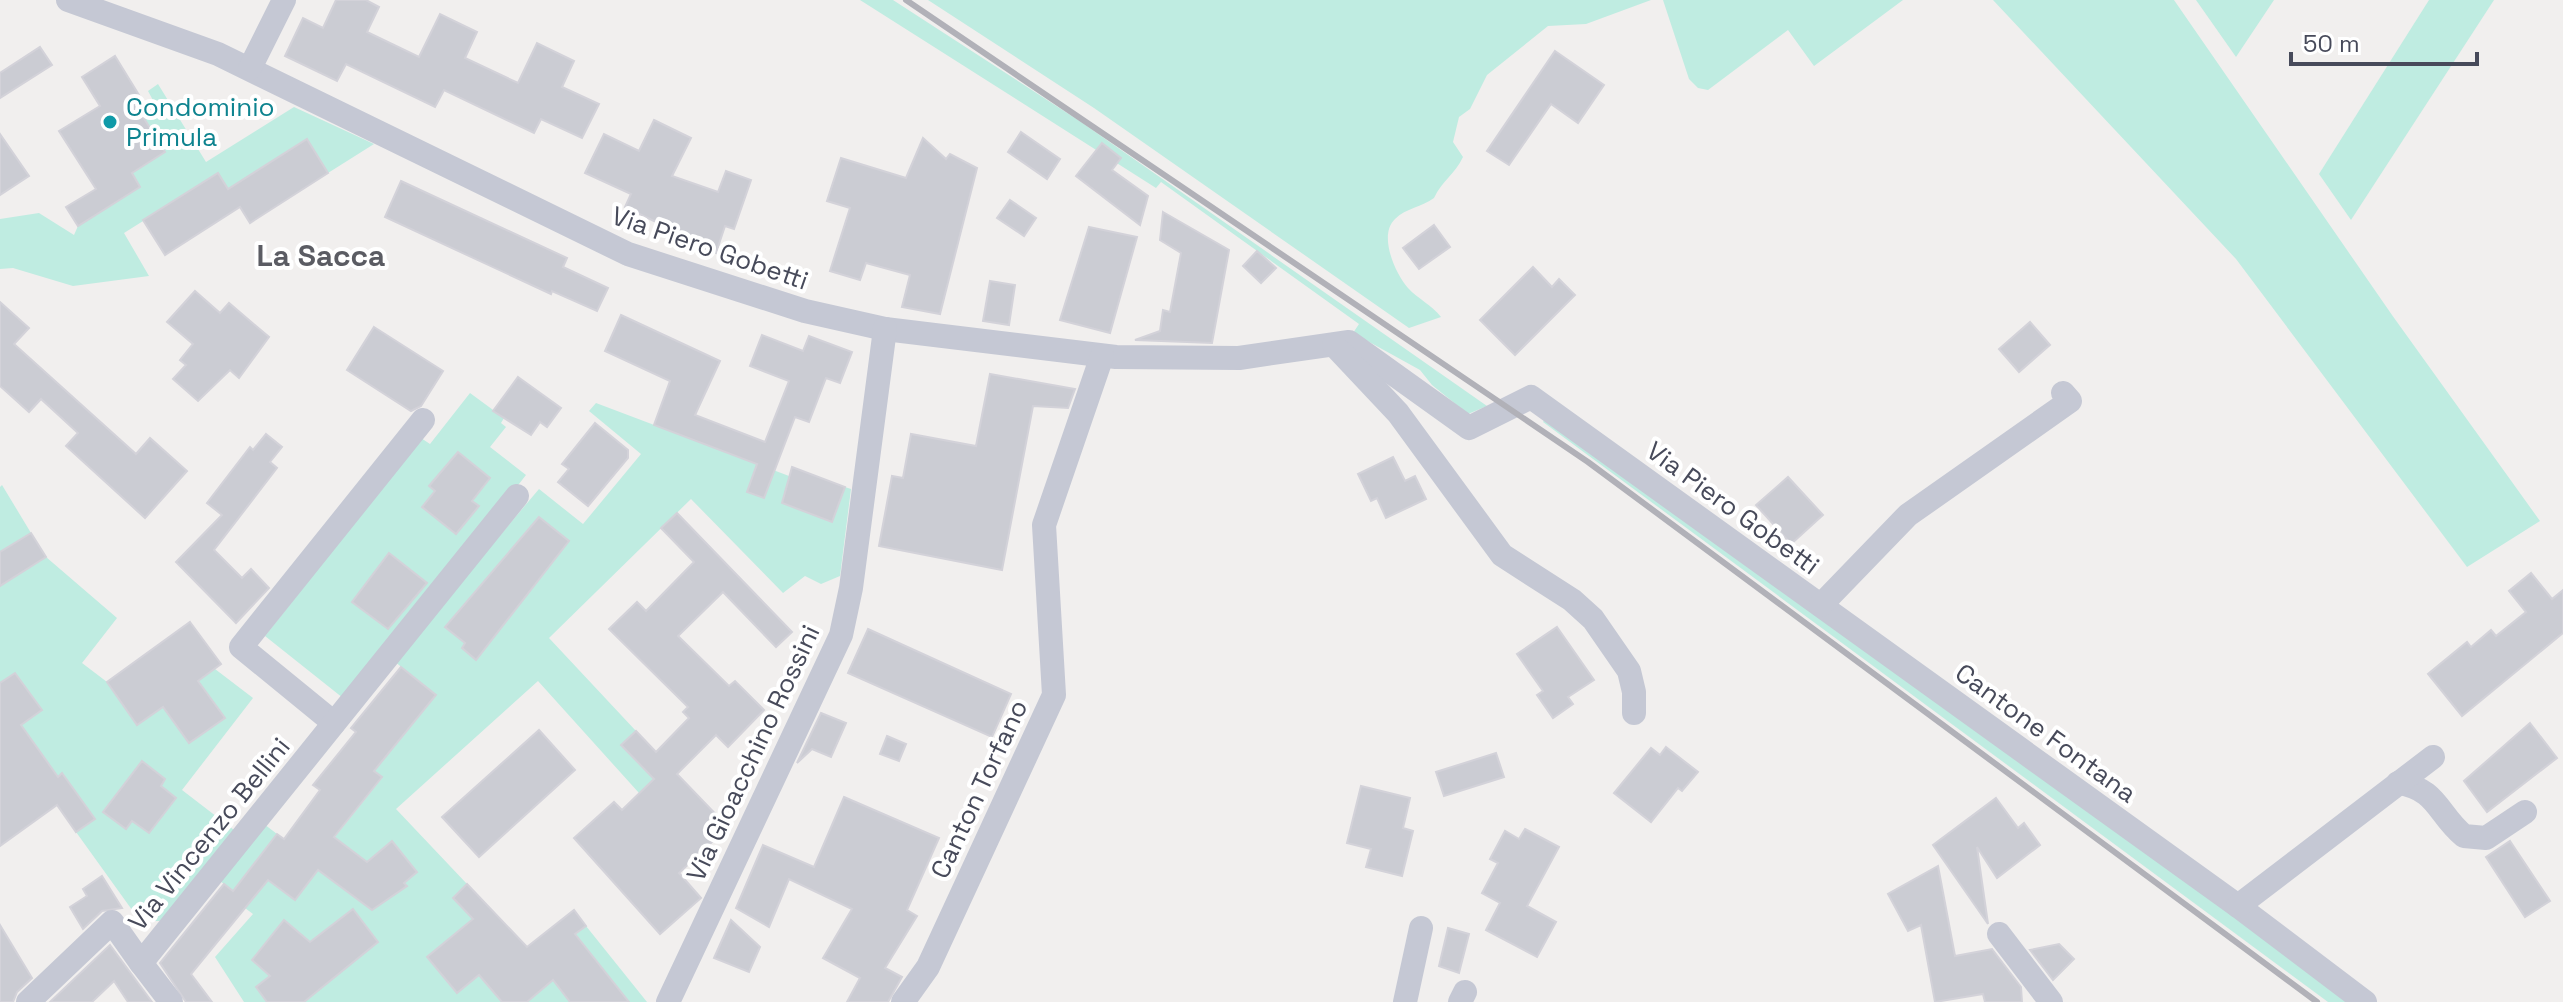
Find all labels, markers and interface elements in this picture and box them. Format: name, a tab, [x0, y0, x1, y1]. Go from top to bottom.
scale bar	[2291, 16, 2477, 66]
text: 50 m	[2303, 28, 2360, 59]
place label: Condominio Primula	[126, 90, 275, 154]
marker: Condominio Primula	[101, 113, 119, 131]
street label: Via Piero Gobetti	[607, 198, 813, 298]
district label: La Sacca	[257, 236, 385, 275]
street label: Via Piero Gobetti	[1640, 434, 1826, 582]
street label: Via Gioacchino Rossini	[679, 619, 827, 887]
street label: Cantone Fontana	[1949, 656, 2143, 810]
street label: Canton Torfano	[923, 694, 1035, 884]
street label: Via Vincenzo Bellini	[121, 730, 297, 938]

